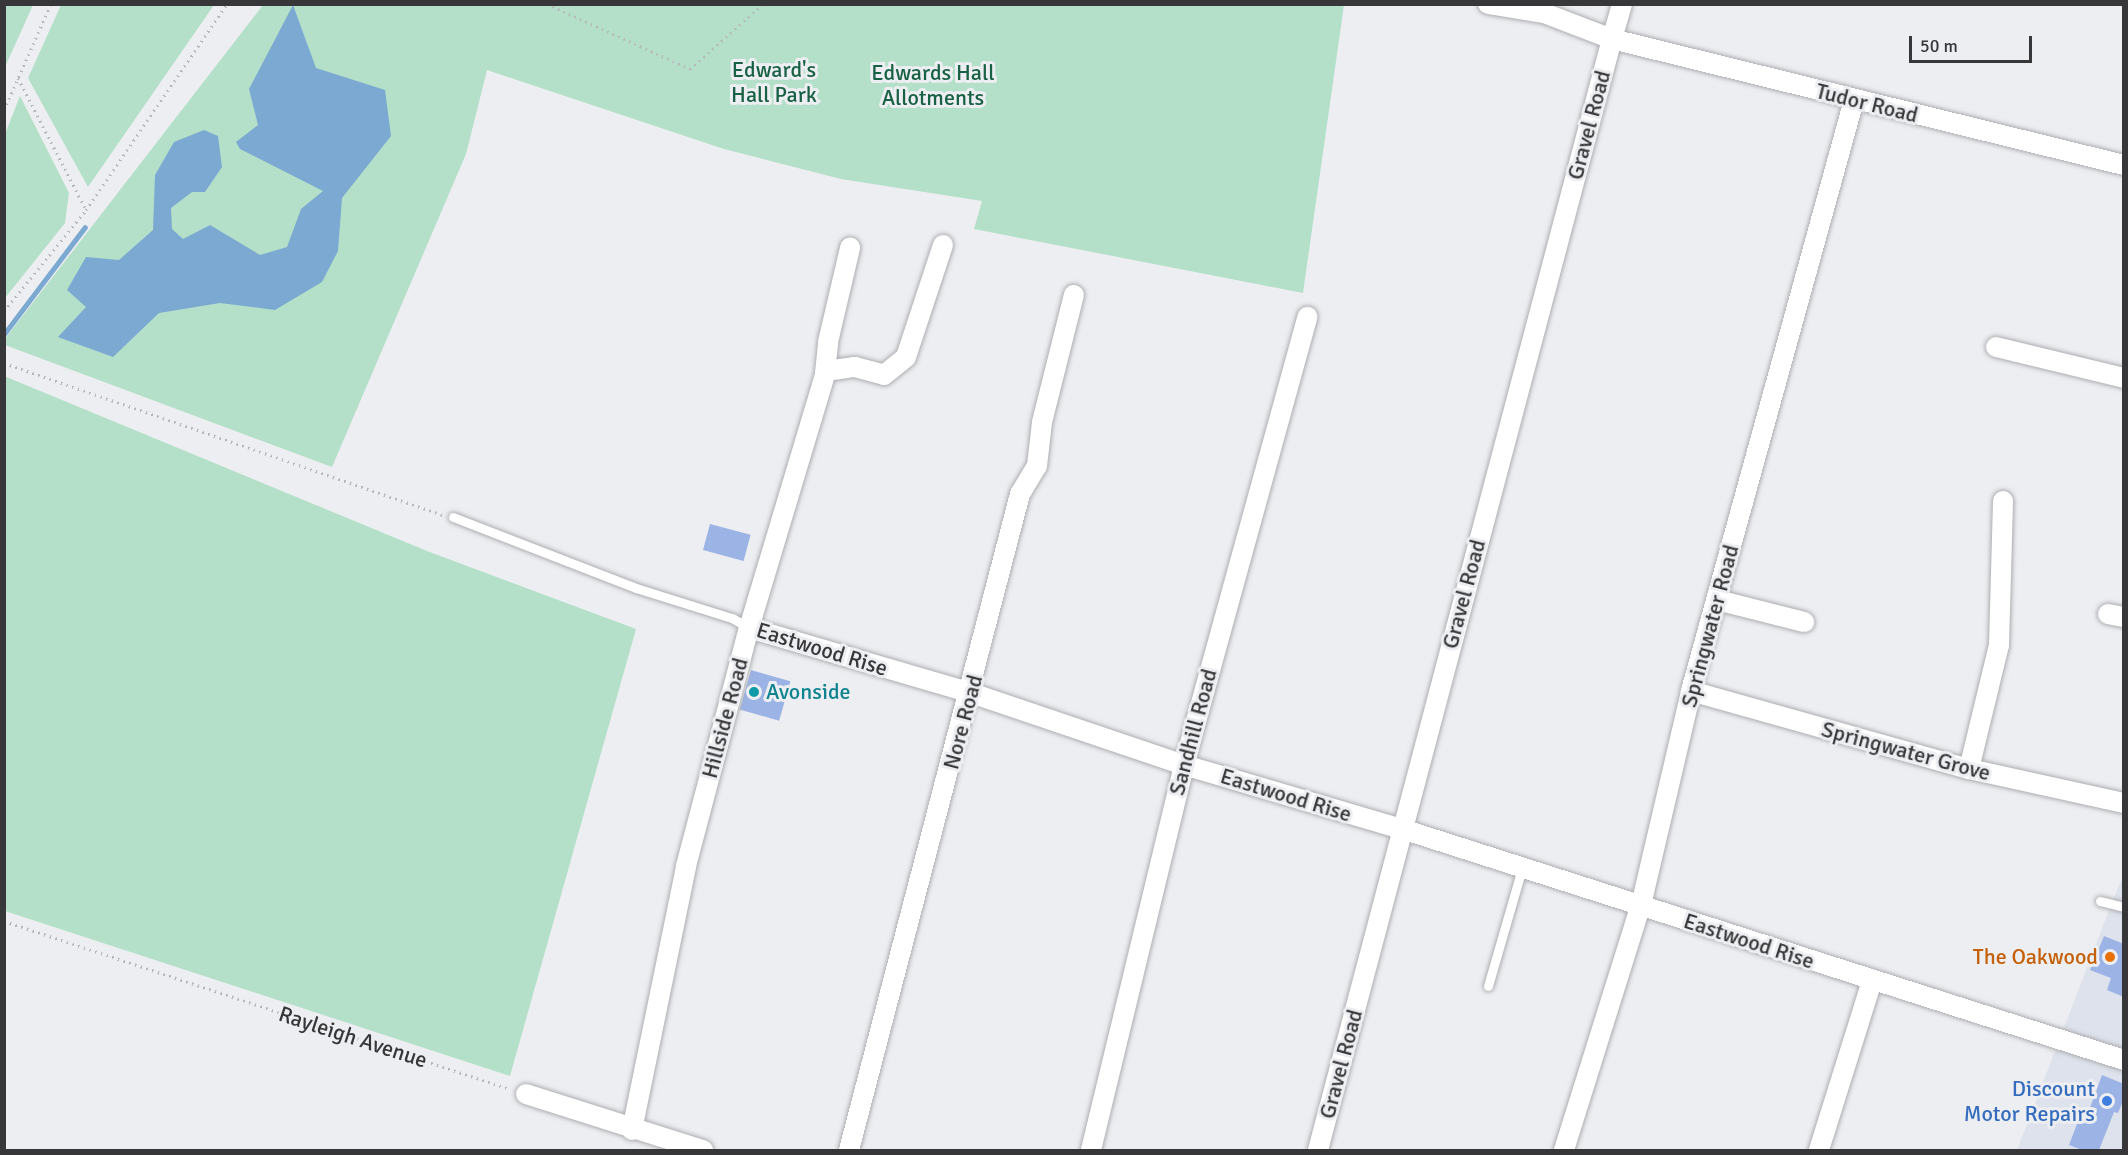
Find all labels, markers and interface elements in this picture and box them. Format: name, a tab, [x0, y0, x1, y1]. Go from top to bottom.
scale bar	[1912, 24, 2035, 62]
text: 50 m	[1920, 35, 1958, 57]
park label: Edward's Hall Park	[731, 56, 817, 107]
park label: Edwards Hall Allotments	[871, 59, 995, 110]
street label: Gravel Road	[1562, 67, 1616, 183]
street label: Tudor Road	[1813, 78, 1921, 128]
street label: Gravel Road	[1437, 536, 1491, 652]
street label: Springwater Road	[1676, 542, 1744, 710]
street label: Eastwood Rise	[753, 617, 891, 681]
street label: Hillside Road	[696, 655, 754, 781]
street label: Sandhill Road	[1163, 666, 1223, 798]
street label: Nore Road	[938, 672, 988, 772]
place label: Avonside	[766, 679, 851, 705]
marker: Avonside	[747, 685, 761, 699]
street label: Springwater Grove	[1819, 716, 1993, 786]
street label: Eastwood Rise	[1217, 763, 1355, 827]
street label: Eastwood Rise	[1680, 907, 1818, 975]
place label: The Oakwood	[1973, 944, 2098, 970]
marker: The Oakwood	[2103, 950, 2117, 964]
street label: Rayleigh Avenue	[275, 1001, 431, 1073]
street label: Gravel Road	[1314, 1006, 1368, 1122]
place label: Discount Motor Repairs	[1964, 1075, 2095, 1126]
marker: Discount Motor Repairs	[2100, 1094, 2114, 1108]

